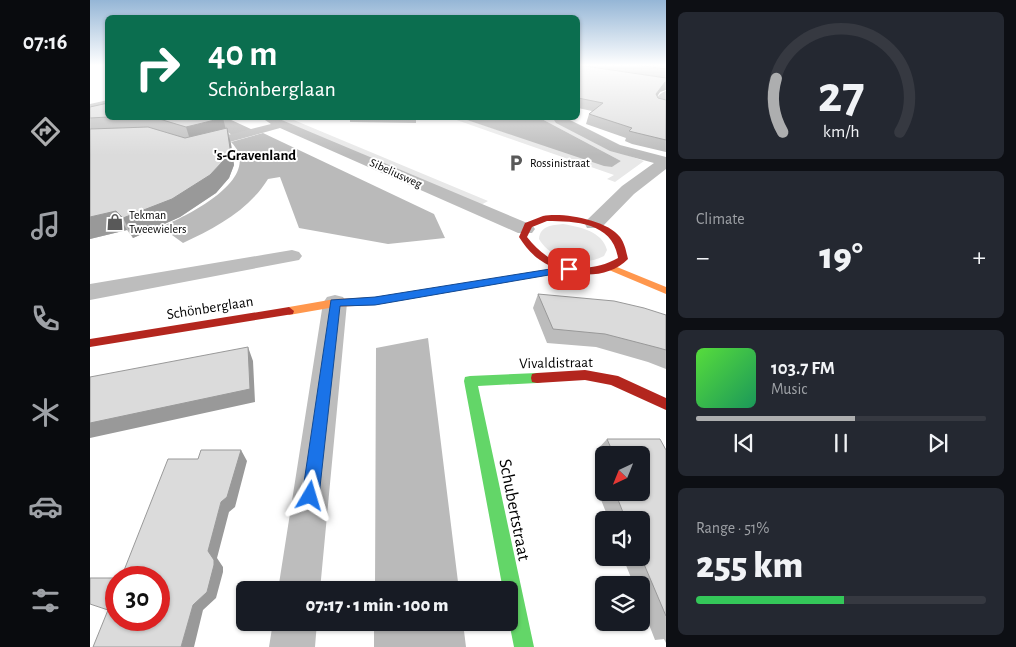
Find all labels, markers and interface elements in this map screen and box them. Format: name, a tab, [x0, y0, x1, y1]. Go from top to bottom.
text: 07:16	[23, 31, 67, 53]
icon: right	[125, 35, 190, 100]
text: 40 m	[208, 37, 277, 72]
text: 27	[818, 69, 864, 121]
text: Schönberglaan	[208, 78, 336, 100]
icon: directions	[28, 114, 63, 149]
text: km/h	[823, 123, 859, 141]
district label: 's-Gravenland	[214, 148, 296, 163]
parking icon: Rossinistraat	[506, 153, 526, 173]
street label: Sibeliusweg	[368, 156, 424, 190]
place label: Rossinistraat	[530, 157, 590, 169]
icon: music	[28, 208, 63, 243]
place label: Tekman Tweewielers	[129, 209, 186, 235]
text: Climate	[696, 211, 745, 227]
shop icon: Tekman Tweewielers	[105, 212, 125, 232]
text: 19°	[819, 238, 863, 276]
text: −	[696, 244, 709, 272]
text: +	[973, 244, 986, 272]
pin	[548, 248, 590, 290]
icon: arrive	[555, 255, 583, 283]
street label: Schönberglaan	[166, 294, 254, 322]
icon: phone	[28, 301, 63, 336]
street label: Vivaldistraat	[519, 355, 593, 371]
text: 103.7 FM	[771, 359, 835, 378]
text: Music	[771, 381, 807, 397]
icon: climate	[28, 395, 63, 430]
icon: previous	[730, 429, 758, 457]
icon: pause	[827, 429, 855, 457]
icon: next	[924, 429, 952, 457]
north arrow	[595, 446, 650, 501]
map controls	[595, 446, 650, 631]
street label: Schubertstraat	[495, 458, 533, 563]
position arrow	[283, 469, 335, 521]
icon: car	[28, 489, 63, 524]
button: sound	[595, 511, 650, 566]
text: Range · 51%	[696, 520, 770, 536]
text: 255 km	[696, 547, 803, 585]
speed limit sign: 30	[105, 566, 170, 631]
button: layers	[595, 576, 650, 631]
icon: filters	[28, 583, 63, 618]
text: 07:17 · 1 min · 100 m	[306, 596, 448, 615]

